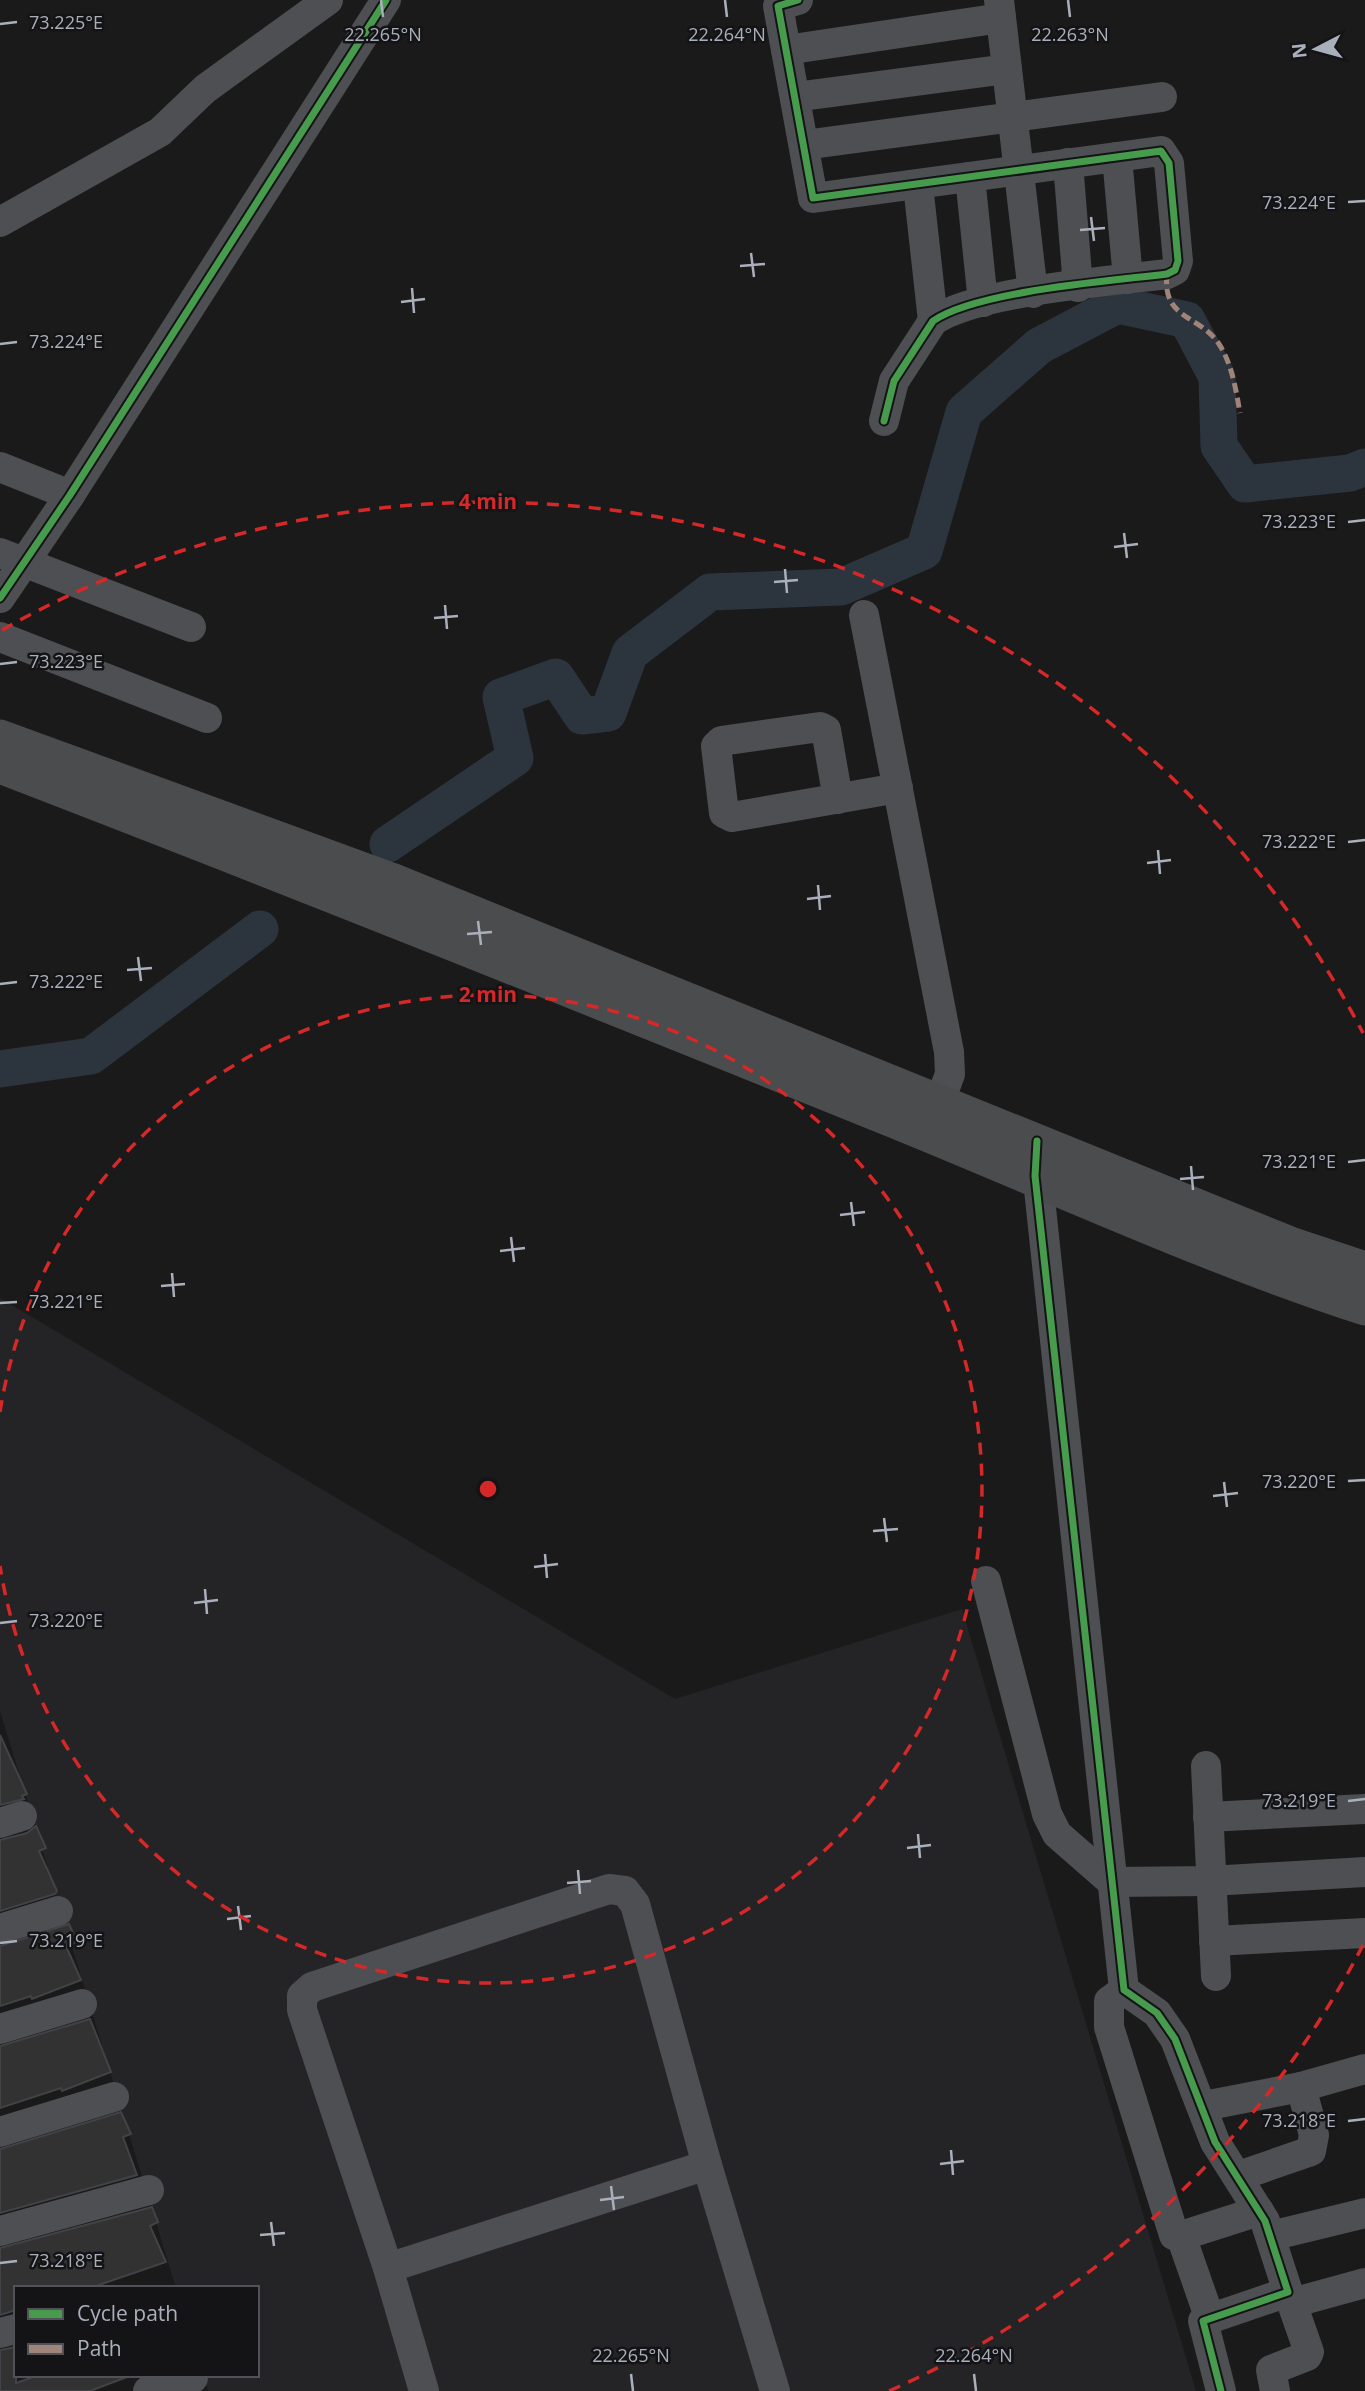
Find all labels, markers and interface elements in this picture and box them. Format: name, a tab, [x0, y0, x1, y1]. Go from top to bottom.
text: 73.225°E	[29, 10, 103, 34]
north arrow	[1281, 14, 1351, 84]
text: 22.265°N	[344, 22, 422, 46]
text: 22.264°N	[688, 22, 766, 46]
text: 22.263°N	[1031, 22, 1109, 46]
text: N	[1285, 42, 1313, 60]
text: 73.224°E	[1262, 190, 1336, 214]
text: 73.224°E	[29, 329, 103, 353]
text: 4 min	[459, 487, 517, 515]
text: 73.223°E	[1262, 509, 1336, 533]
text: 73.223°E	[29, 649, 103, 673]
text: 73.222°E	[1262, 829, 1336, 853]
text: 73.222°E	[29, 969, 103, 993]
text: 2 min	[459, 980, 517, 1008]
text: 73.221°E	[1262, 1149, 1336, 1173]
text: 73.221°E	[29, 1289, 103, 1313]
text: 73.220°E	[1262, 1469, 1336, 1493]
centre of rings	[476, 1477, 500, 1501]
text: 73.220°E	[29, 1608, 103, 1632]
text: 73.219°E	[1262, 1788, 1336, 1812]
text: 73.219°E	[29, 1928, 103, 1952]
text: 73.218°E	[1262, 2108, 1336, 2132]
text: 73.218°E	[29, 2248, 103, 2272]
legend	[14, 2286, 259, 2377]
text: Cycle path	[77, 2299, 178, 2327]
text: Path	[77, 2334, 122, 2362]
text: 22.265°N	[592, 2343, 670, 2367]
text: 22.264°N	[935, 2343, 1013, 2367]

